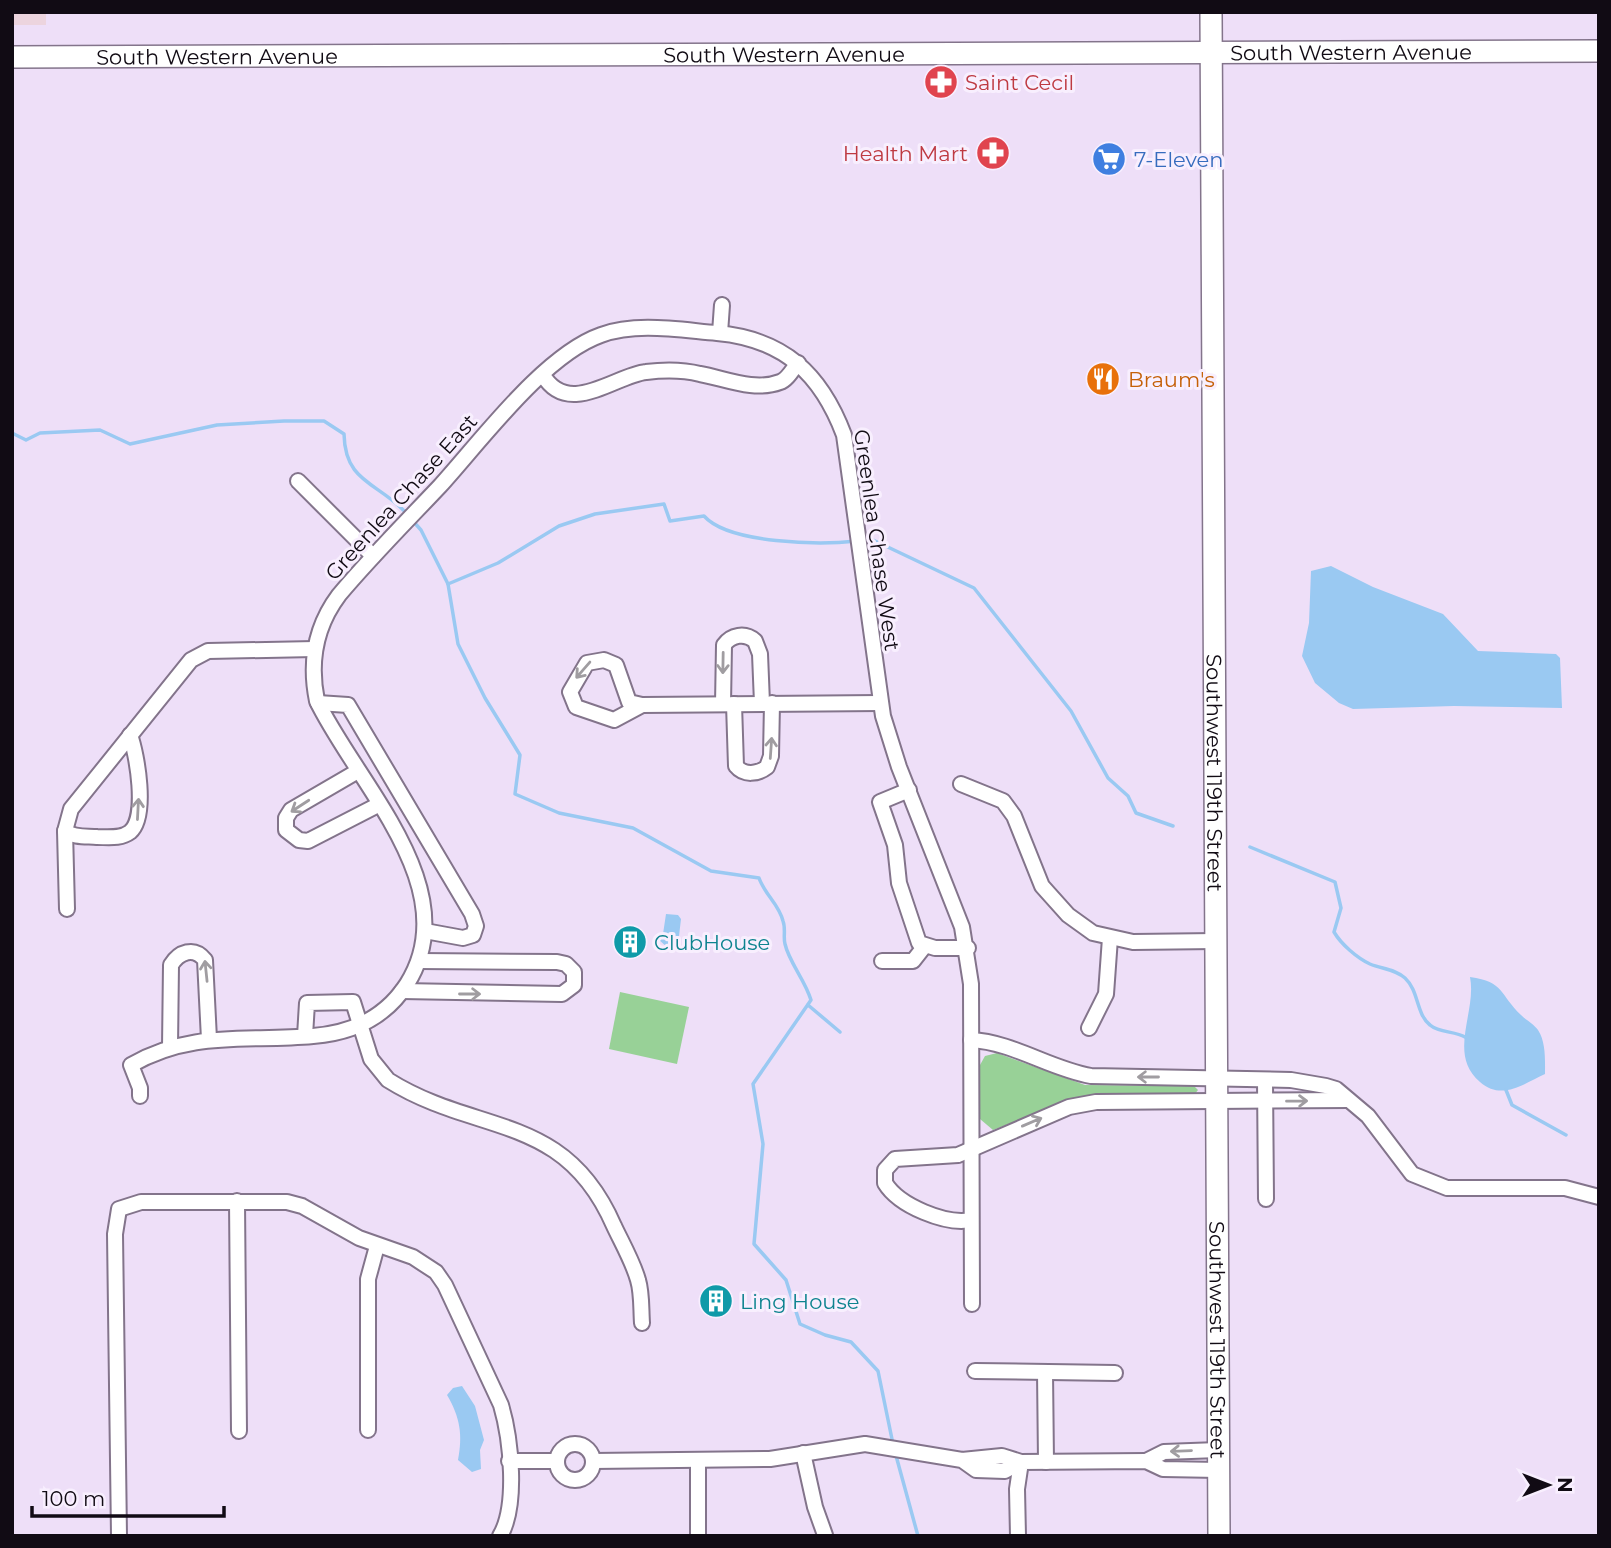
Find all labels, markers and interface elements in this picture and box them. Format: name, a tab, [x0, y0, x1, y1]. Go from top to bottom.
street label: South Western Avenue	[1230, 39, 1472, 65]
street label: South Western Avenue	[663, 41, 905, 67]
street label: South Western Avenue	[96, 43, 338, 69]
pharmacy icon: Saint Cecil	[922, 63, 960, 101]
place label: Saint Cecil	[965, 70, 1074, 95]
pharmacy icon: Health Mart	[974, 134, 1012, 172]
supermarket icon: 7-Eleven	[1090, 140, 1128, 178]
place label: Health Mart	[843, 141, 968, 166]
place label: 7-Eleven	[1134, 147, 1223, 172]
restaurant icon: Braum's	[1084, 360, 1122, 398]
place label: Braum's	[1128, 367, 1215, 392]
street label: Greenlea Chase East	[320, 409, 482, 585]
street label: Greenlea Chase West	[849, 428, 905, 652]
one-way arrow	[716, 651, 729, 674]
street label: Southwest 119th Street	[1202, 654, 1228, 892]
one-way arrow	[575, 661, 592, 679]
one-way arrow	[764, 737, 777, 760]
one-way arrow	[131, 797, 144, 820]
one-way arrow	[290, 799, 310, 813]
building icon: ClubHouse	[611, 923, 649, 961]
place label: ClubHouse	[654, 930, 770, 955]
one-way arrow	[199, 960, 212, 983]
one-way arrow	[459, 987, 482, 1001]
one-way arrow	[1137, 1071, 1160, 1084]
one-way arrow	[1285, 1094, 1308, 1108]
one-way arrow	[1021, 1115, 1043, 1128]
street label: Southwest 119th Street	[1205, 1221, 1231, 1459]
building icon: Ling House	[697, 1282, 735, 1320]
place label: Ling House	[740, 1289, 859, 1314]
one-way arrow	[1170, 1445, 1193, 1458]
north arrow	[1513, 1450, 1583, 1520]
scale bar	[32, 1474, 224, 1518]
text: N	[1553, 1477, 1576, 1493]
text: 100 m	[42, 1486, 105, 1511]

